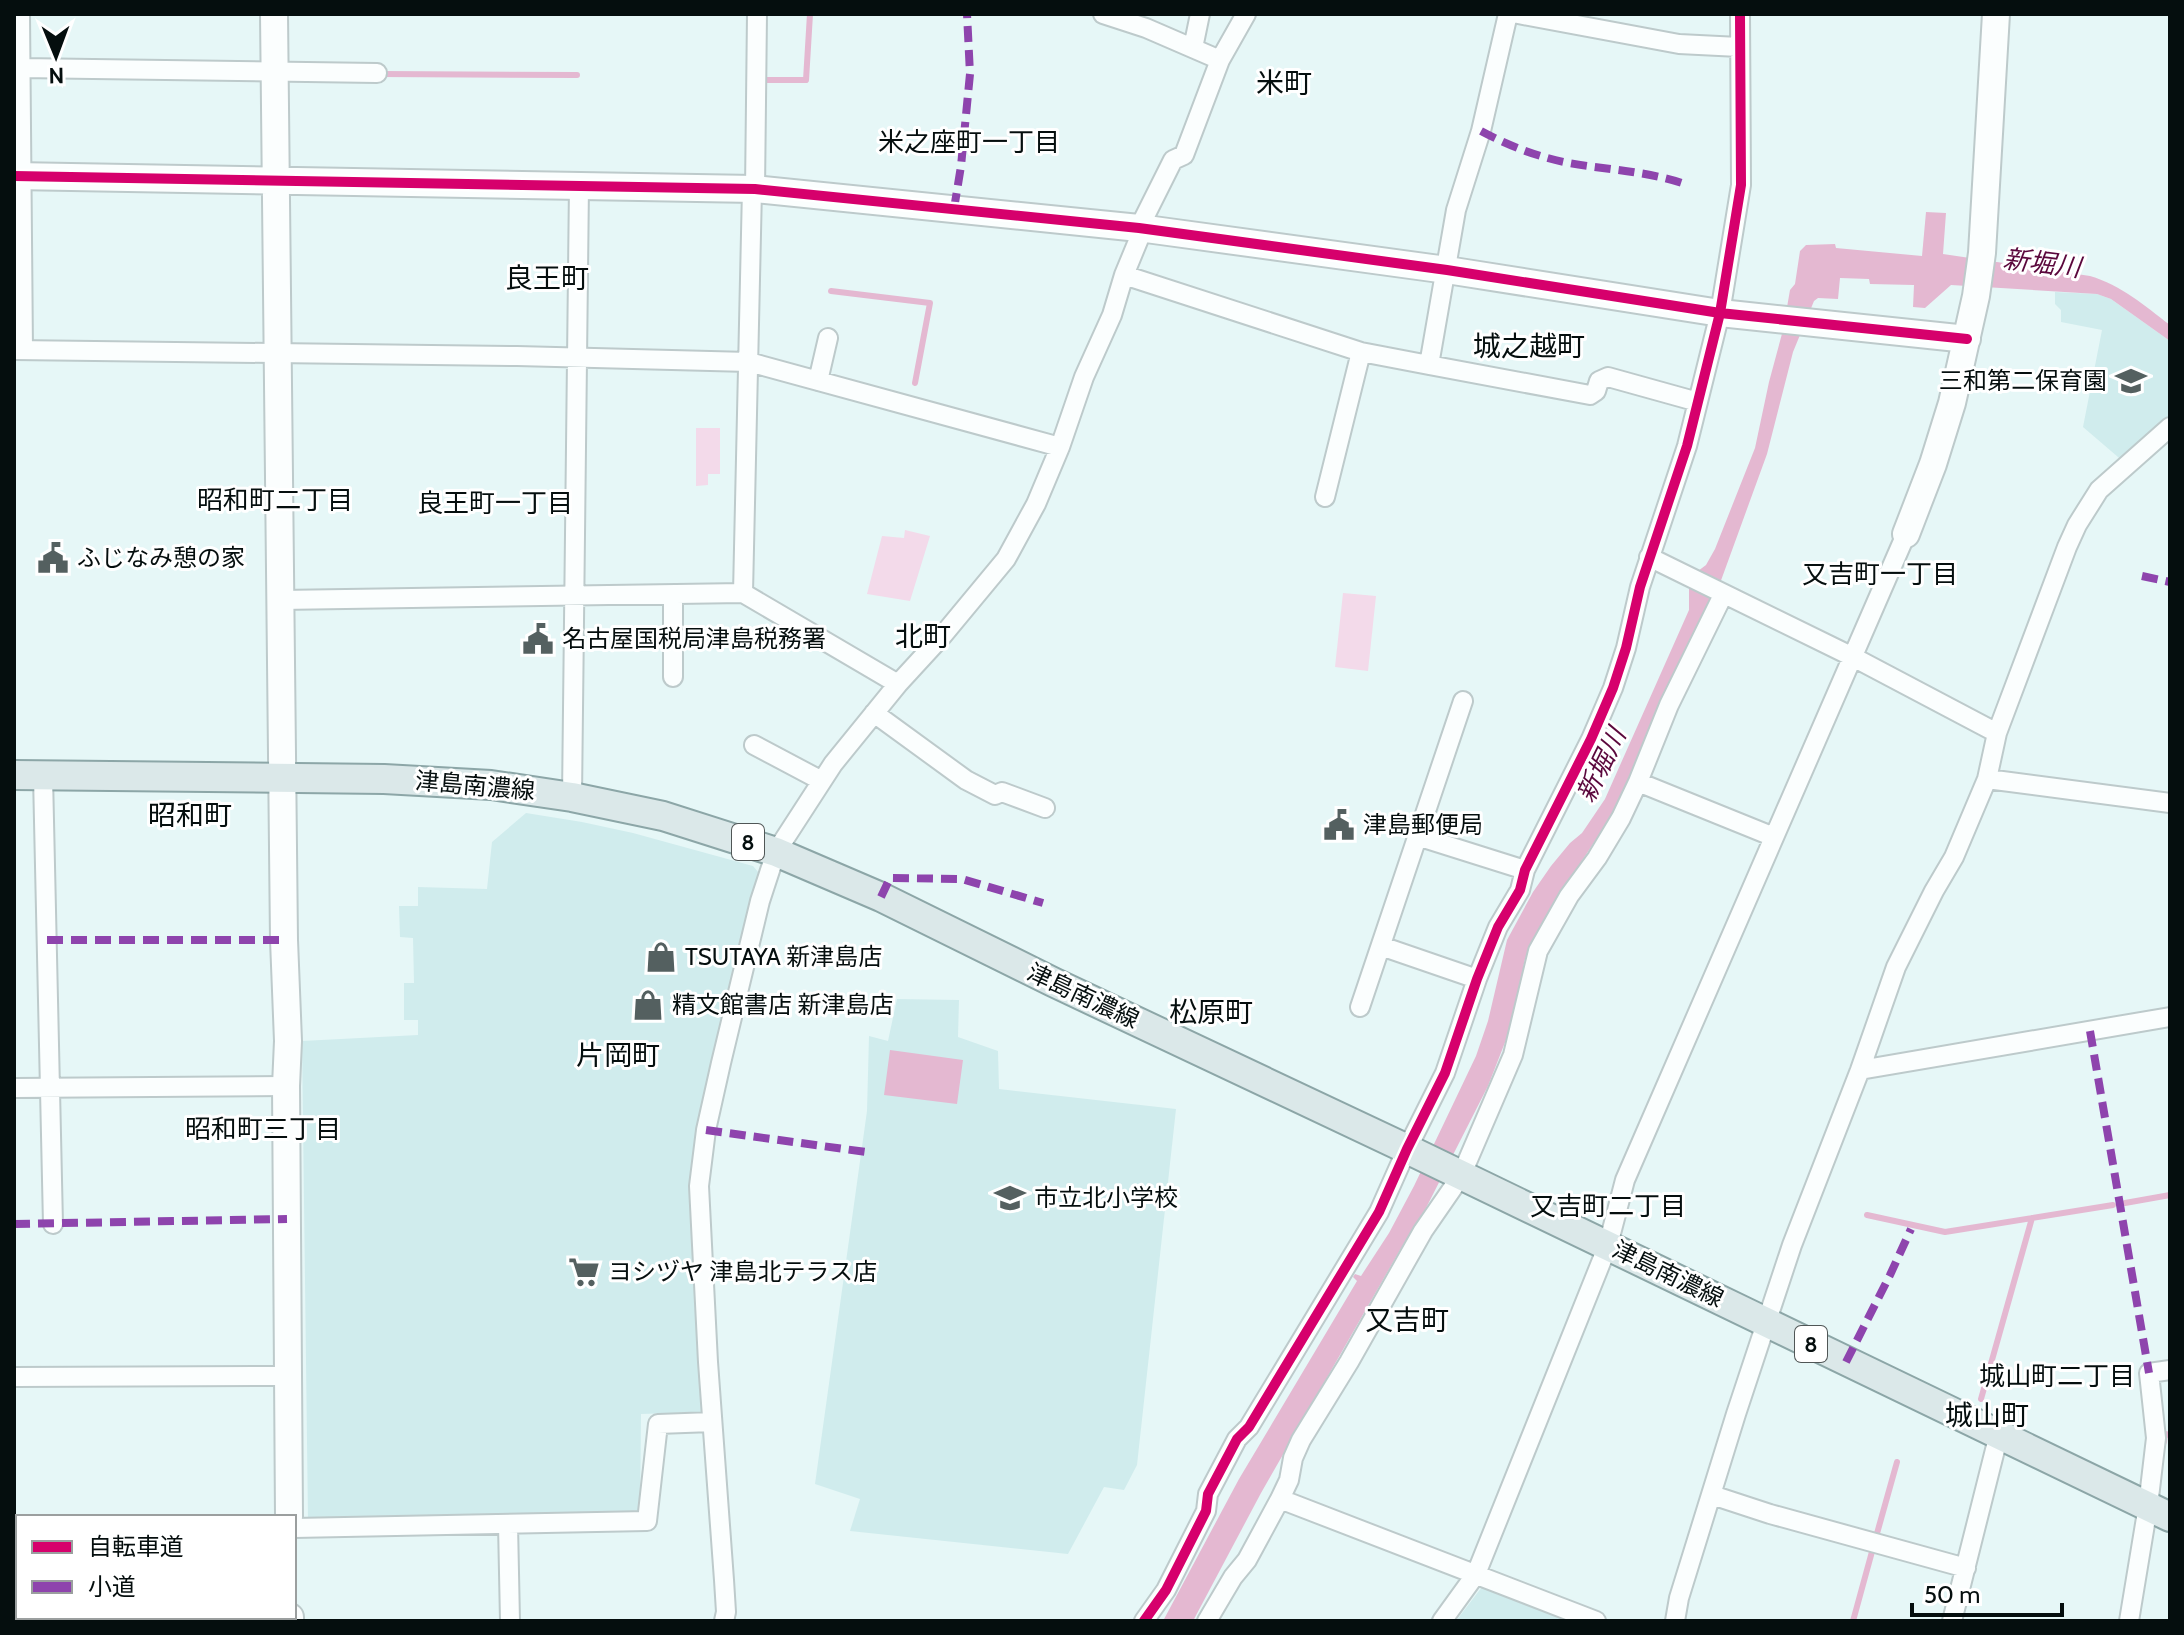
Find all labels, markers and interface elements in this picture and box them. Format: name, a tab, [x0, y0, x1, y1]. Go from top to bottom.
north arrow	[16, 16, 96, 96]
text: N	[48, 62, 64, 89]
district label: 米町	[1256, 66, 1312, 100]
district label: 米之座町一丁目	[878, 126, 1060, 158]
water label: 新堀川	[2001, 242, 2086, 284]
district label: 良王町	[505, 261, 589, 295]
district label: 城之越町	[1473, 329, 1585, 363]
school or university icon: 三和第二保育園	[2114, 364, 2148, 398]
place label: 三和第二保育園	[1939, 366, 2107, 395]
district label: 昭和町二丁目	[197, 484, 353, 516]
district label: 良王町一丁目	[417, 487, 573, 519]
public building icon: ふじなみ憩の家	[36, 541, 70, 575]
place label: ふじなみ憩の家	[77, 543, 245, 572]
district label: 又吉町一丁目	[1802, 558, 1958, 590]
district label: 北町	[895, 619, 951, 653]
public building icon: 名古屋国税局津島税務署	[521, 622, 555, 656]
place label: 名古屋国税局津島税務署	[562, 624, 826, 653]
water label: 新堀川	[1570, 720, 1634, 807]
street label: 津島南濃線	[414, 766, 536, 805]
district label: 昭和町	[148, 798, 232, 832]
public building icon: 津島郵便局	[1322, 808, 1356, 842]
place label: 津島郵便局	[1363, 810, 1483, 839]
road number: 8	[732, 824, 764, 860]
shop icon: TSUTAYA 新津島店	[644, 940, 678, 974]
place label: TSUTAYA 新津島店	[685, 942, 882, 971]
street label: 津島南濃線	[1023, 957, 1144, 1034]
shop icon: 精文館書店 新津島店	[631, 988, 665, 1022]
place label: 精文館書店 新津島店	[672, 990, 893, 1019]
district label: 松原町	[1169, 995, 1253, 1029]
district label: 片岡町	[576, 1038, 660, 1072]
district label: 昭和町三丁目	[185, 1113, 341, 1145]
school or university icon: 市立北小学校	[993, 1181, 1027, 1215]
place label: 市立北小学校	[1034, 1183, 1178, 1212]
district label: 又吉町二丁目	[1530, 1190, 1686, 1222]
street label: 津島南濃線	[1608, 1234, 1729, 1313]
supermarket icon: ヨシヅヤ 津島北テラス店	[567, 1255, 601, 1289]
place label: ヨシヅヤ 津島北テラス店	[608, 1257, 877, 1286]
district label: 又吉町	[1365, 1303, 1449, 1337]
road number: 8	[1795, 1326, 1827, 1362]
district label: 城山町二丁目	[1979, 1360, 2135, 1392]
district label: 城山町	[1945, 1398, 2029, 1432]
legend	[16, 1515, 296, 1619]
text: 自転車道	[88, 1532, 184, 1561]
scale bar	[1912, 1567, 2062, 1617]
text: 小道	[88, 1572, 136, 1601]
text: 50 m	[1924, 1580, 1980, 1609]

